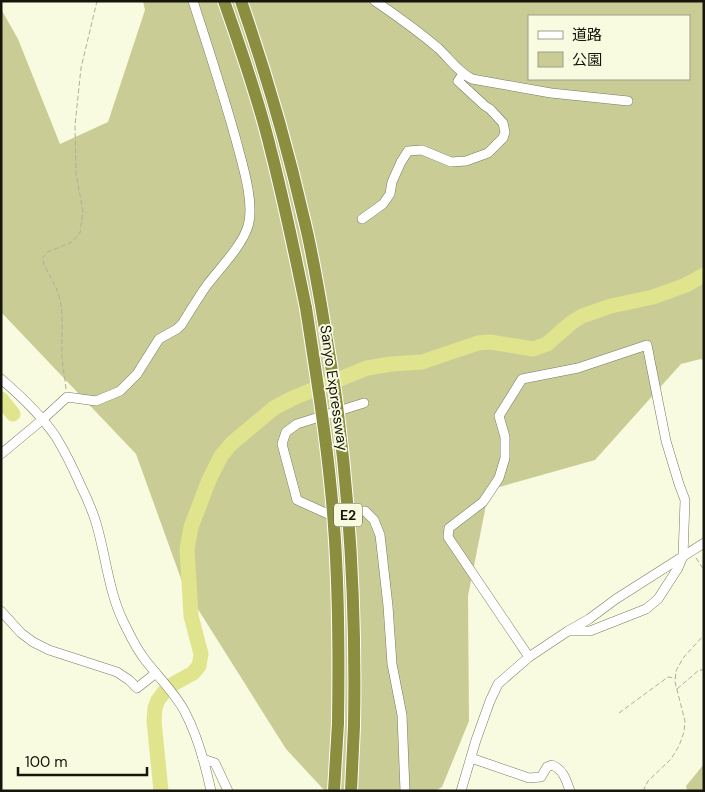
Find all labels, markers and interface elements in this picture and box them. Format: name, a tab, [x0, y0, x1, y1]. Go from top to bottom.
legend	[528, 15, 690, 80]
text: 道路	[572, 25, 602, 45]
text: 公園	[572, 50, 602, 70]
street label: Sanyo Expressway	[315, 324, 353, 453]
road number: E2	[334, 504, 362, 526]
scale bar	[18, 744, 146, 776]
text: 100 m	[25, 752, 68, 772]

